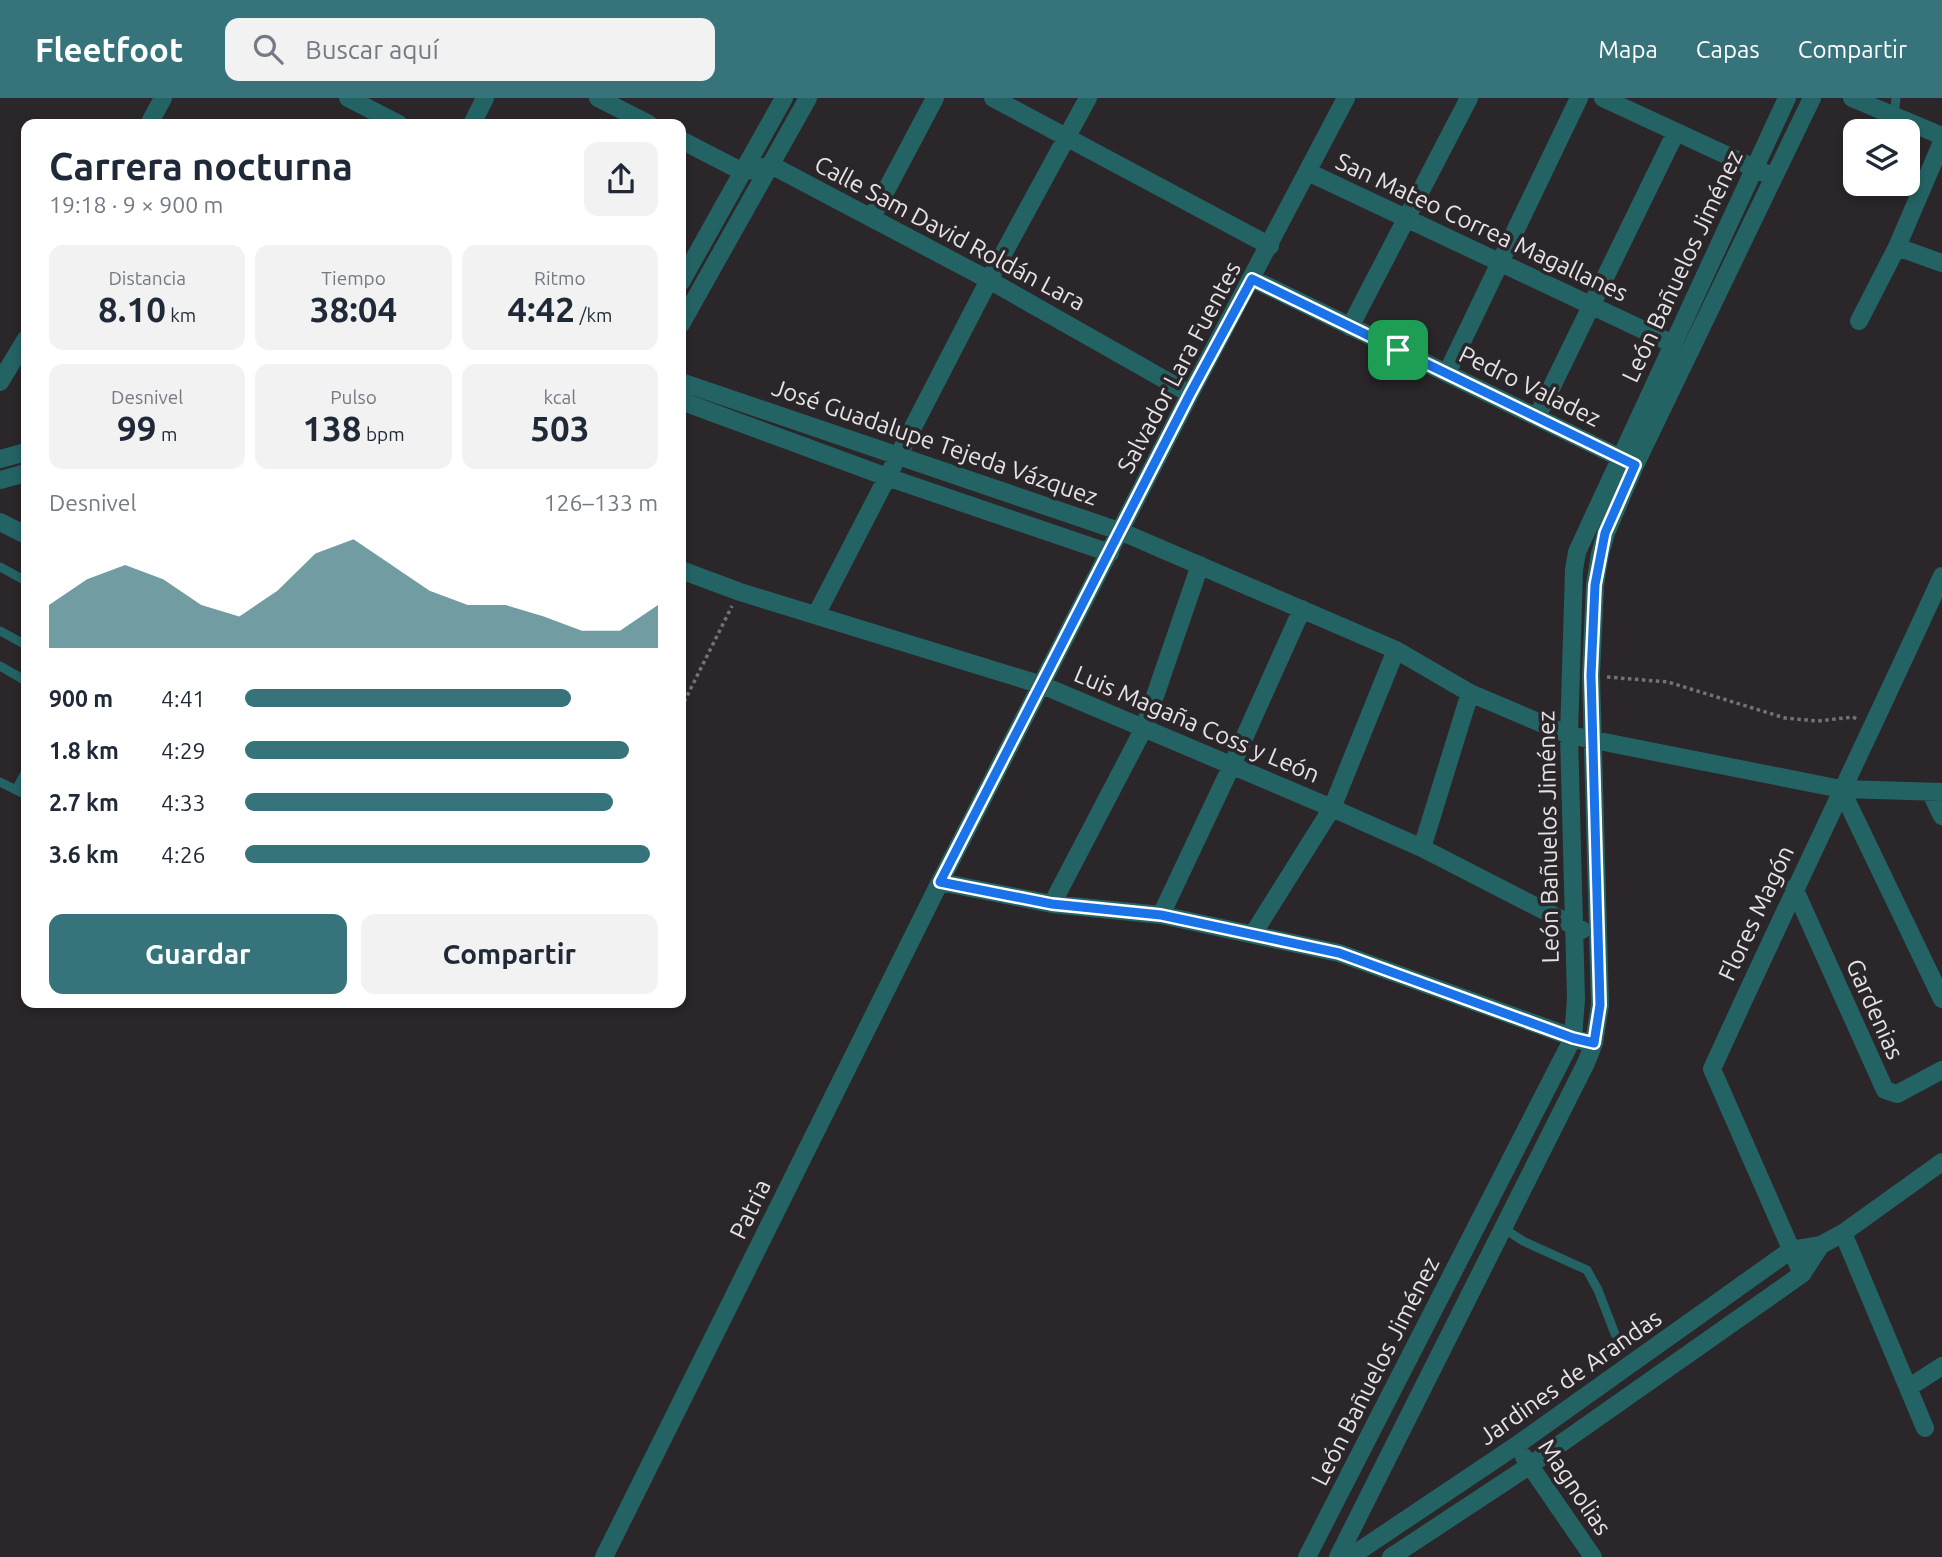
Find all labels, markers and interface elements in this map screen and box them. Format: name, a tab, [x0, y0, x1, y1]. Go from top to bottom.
search box	[225, 18, 715, 81]
icon: search	[249, 30, 287, 68]
text: Fleetfoot	[35, 31, 183, 68]
text: Buscar aquí	[305, 35, 439, 64]
text: Mapa	[1598, 36, 1658, 63]
text: Capas	[1696, 36, 1760, 63]
text: Compartir	[1798, 36, 1907, 63]
map controls	[1843, 119, 1920, 196]
button: layers	[1843, 119, 1920, 196]
button: share	[584, 142, 658, 216]
text: Carrera nocturna	[49, 145, 353, 187]
street label: León Bañuelos Jiménez	[1616, 146, 1748, 386]
street label: San Mateo Correa Magallanes	[1332, 147, 1632, 307]
street label: Calle Sam David Roldán Lara	[810, 150, 1090, 316]
text: 19:18 · 9 × 900 m	[49, 192, 223, 217]
street label: Salvador Lara Fuentes	[1112, 257, 1246, 477]
text: Distancia	[108, 267, 186, 289]
text: Tiempo	[321, 267, 386, 289]
text: Ritmo	[534, 267, 586, 289]
text: 8.10	[98, 289, 166, 329]
text: 38:04	[310, 289, 397, 329]
text: 4:42	[507, 289, 575, 329]
text: km	[166, 304, 196, 326]
text: /km	[575, 304, 612, 326]
pin	[1368, 320, 1428, 380]
icon: arrive	[1379, 331, 1417, 369]
street label: Pedro Valadez	[1455, 340, 1605, 432]
street label: José Guadalupe Tejeda Vázquez	[769, 373, 1101, 511]
text: Desnivel	[111, 386, 183, 408]
text: Pulso	[330, 386, 377, 408]
text: kcal	[543, 386, 576, 408]
text: 99	[117, 408, 157, 448]
text: 138	[302, 408, 362, 448]
text: 503	[530, 408, 589, 448]
text: m	[157, 423, 177, 445]
text: bpm	[362, 423, 405, 445]
text: Desnivel	[49, 490, 137, 515]
text: 126–133 m	[544, 490, 658, 515]
street label: Luis Magaña Coss y León	[1070, 660, 1324, 788]
text: 900 m	[49, 686, 113, 711]
text: 4:41	[161, 686, 206, 711]
street label: León Bañuelos Jiménez	[1532, 710, 1564, 964]
text: 1.8 km	[49, 738, 119, 763]
text: 4:29	[161, 738, 206, 763]
text: 2.7 km	[49, 790, 119, 815]
text: 4:33	[161, 790, 206, 815]
street label: Flores Magón	[1713, 841, 1799, 985]
text: 3.6 km	[49, 842, 119, 867]
text: 4:26	[161, 842, 206, 867]
button: Guardar	[49, 914, 347, 994]
button: Compartir	[361, 914, 658, 994]
street label: Gardenias	[1841, 955, 1909, 1063]
street label: Patria	[724, 1175, 776, 1243]
street label: León Bañuelos Jiménez	[1306, 1252, 1444, 1490]
street label: Jardines de Arandas	[1474, 1304, 1666, 1450]
street label: Magnolias	[1533, 1434, 1617, 1540]

